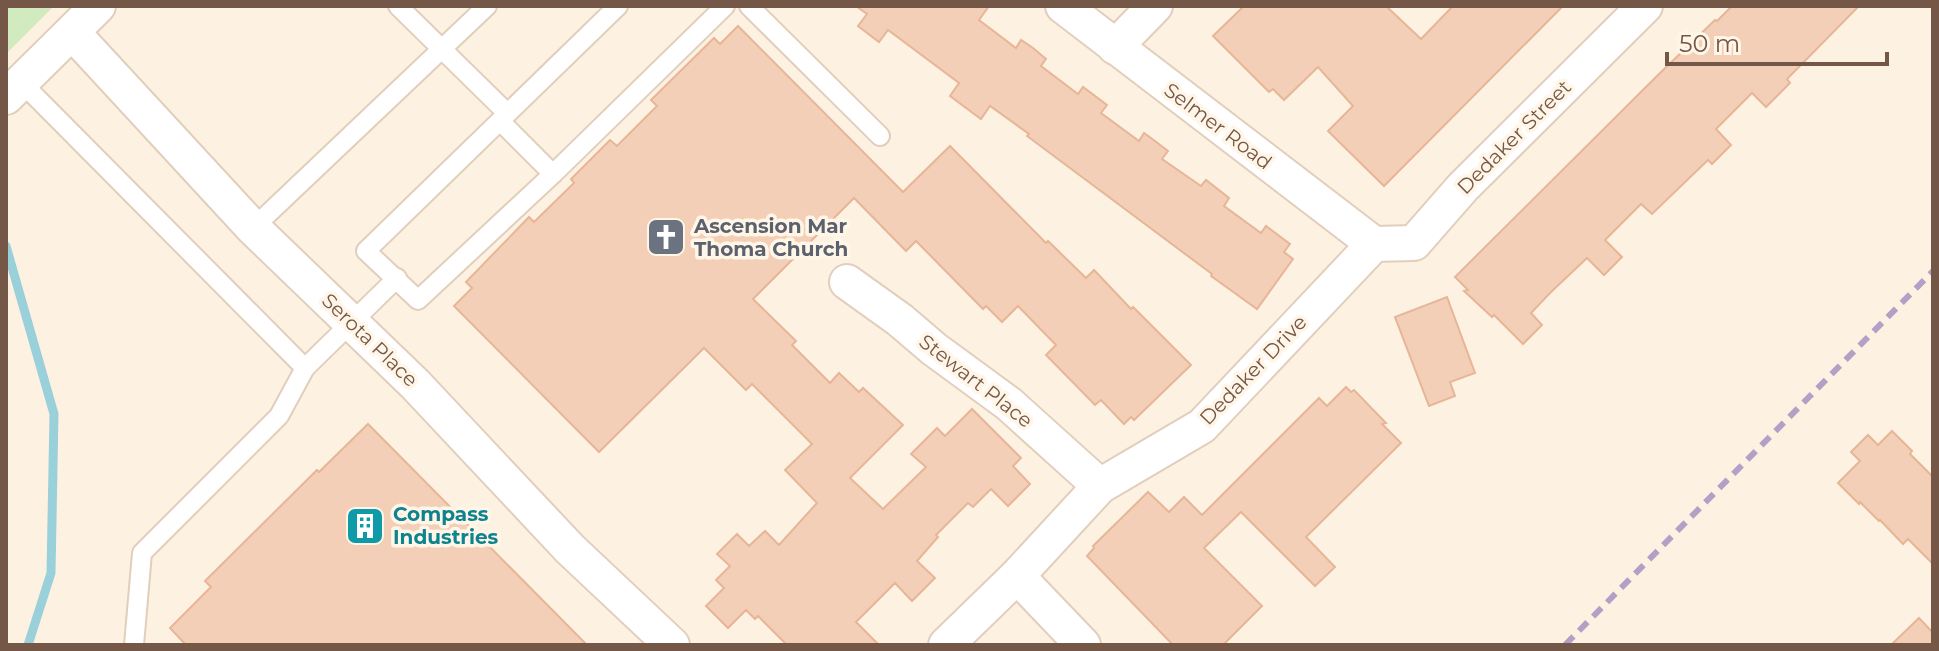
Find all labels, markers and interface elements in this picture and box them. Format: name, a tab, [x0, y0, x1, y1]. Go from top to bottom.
scale bar	[1667, 16, 1887, 66]
text: 50 m	[1679, 29, 1740, 58]
street label: Dedaker Street	[1452, 75, 1576, 199]
street label: Selmer Road	[1159, 78, 1277, 174]
place label: Ascension Mar Thoma Church	[693, 214, 848, 261]
church icon: Ascension Mar Thoma Church	[645, 216, 687, 258]
street label: Serota Place	[317, 288, 423, 392]
street label: Dedaker Drive	[1195, 310, 1311, 430]
street label: Stewart Place	[915, 329, 1037, 433]
place label: Compass Industries	[393, 502, 499, 549]
building icon: Compass Industries	[344, 505, 386, 547]

